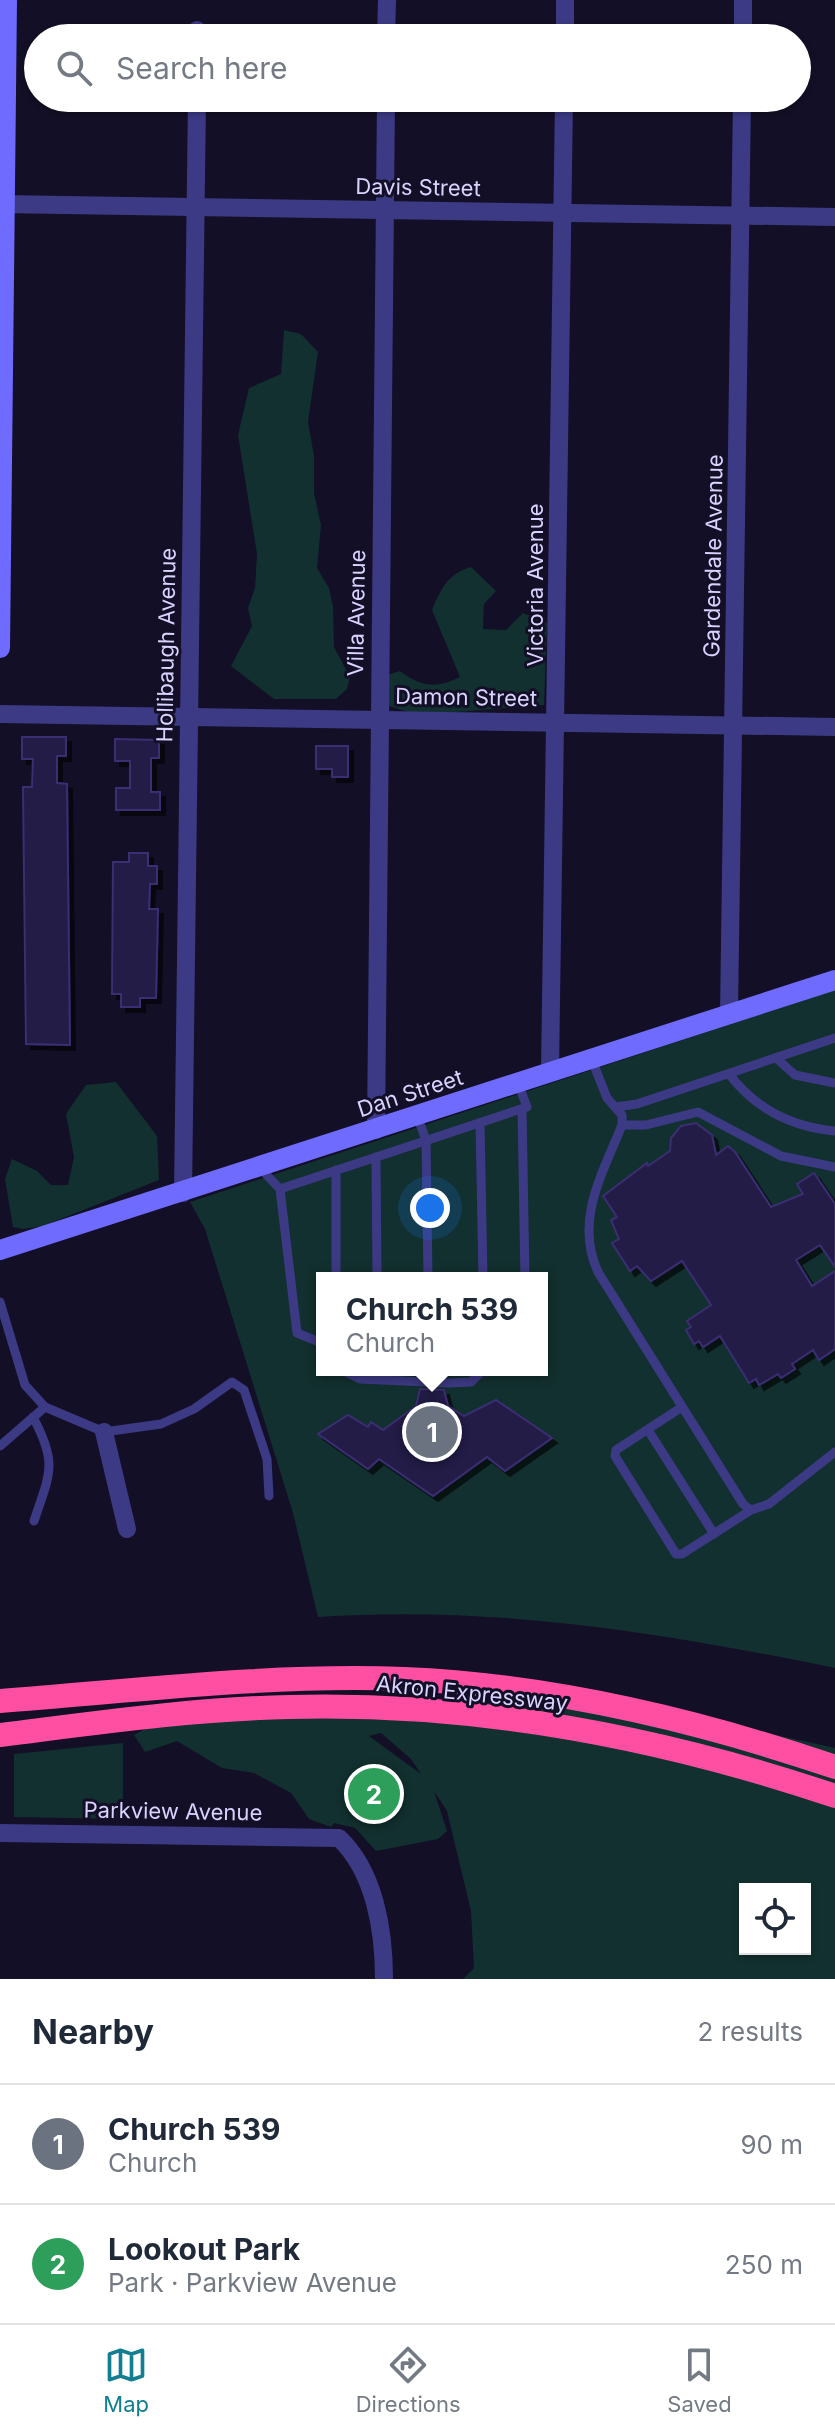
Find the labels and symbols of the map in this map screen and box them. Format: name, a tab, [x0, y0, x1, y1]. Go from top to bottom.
street label: Davis Street	[355, 173, 481, 201]
street label: Gardendale Avenue	[698, 454, 728, 658]
street label: Victoria Avenue	[522, 503, 548, 667]
street label: Hollibaugh Avenue	[151, 548, 181, 742]
street label: Villa Avenue	[342, 549, 370, 677]
street label: Damon Street	[395, 683, 537, 711]
street label: Dan Street	[354, 1064, 466, 1122]
your location	[410, 1188, 450, 1228]
pin: 1	[406, 1402, 458, 1462]
street label: Akron Expressway	[375, 1670, 569, 1716]
pin: 2	[348, 1764, 400, 1824]
street label: Parkview Avenue	[83, 1796, 263, 1826]

